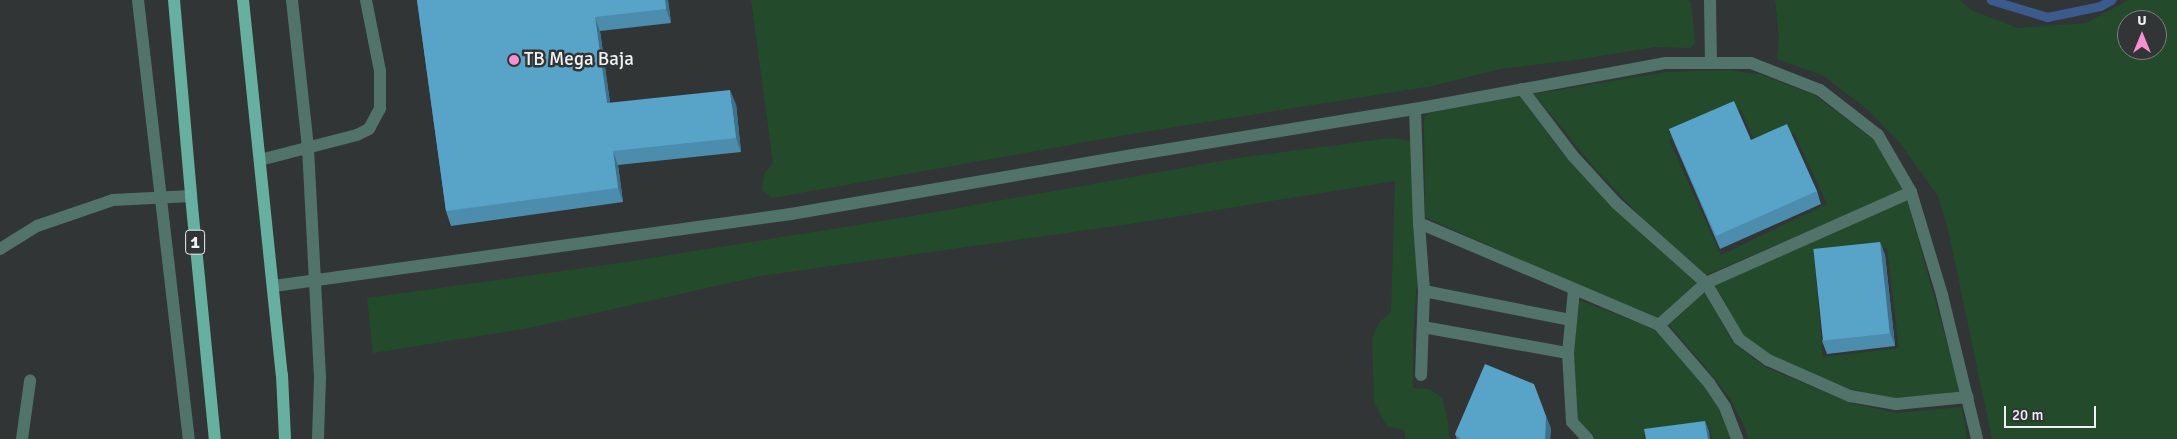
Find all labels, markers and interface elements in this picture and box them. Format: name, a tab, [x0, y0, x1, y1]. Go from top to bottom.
north arrow	[2117, 10, 2167, 60]
text: U	[2137, 12, 2147, 29]
place label: TB Mega Baja	[524, 49, 634, 71]
marker: TB Mega Baja	[508, 54, 520, 66]
road number: 1	[185, 226, 205, 258]
scale bar	[2007, 396, 2100, 428]
text: 20 m	[2012, 406, 2043, 424]

